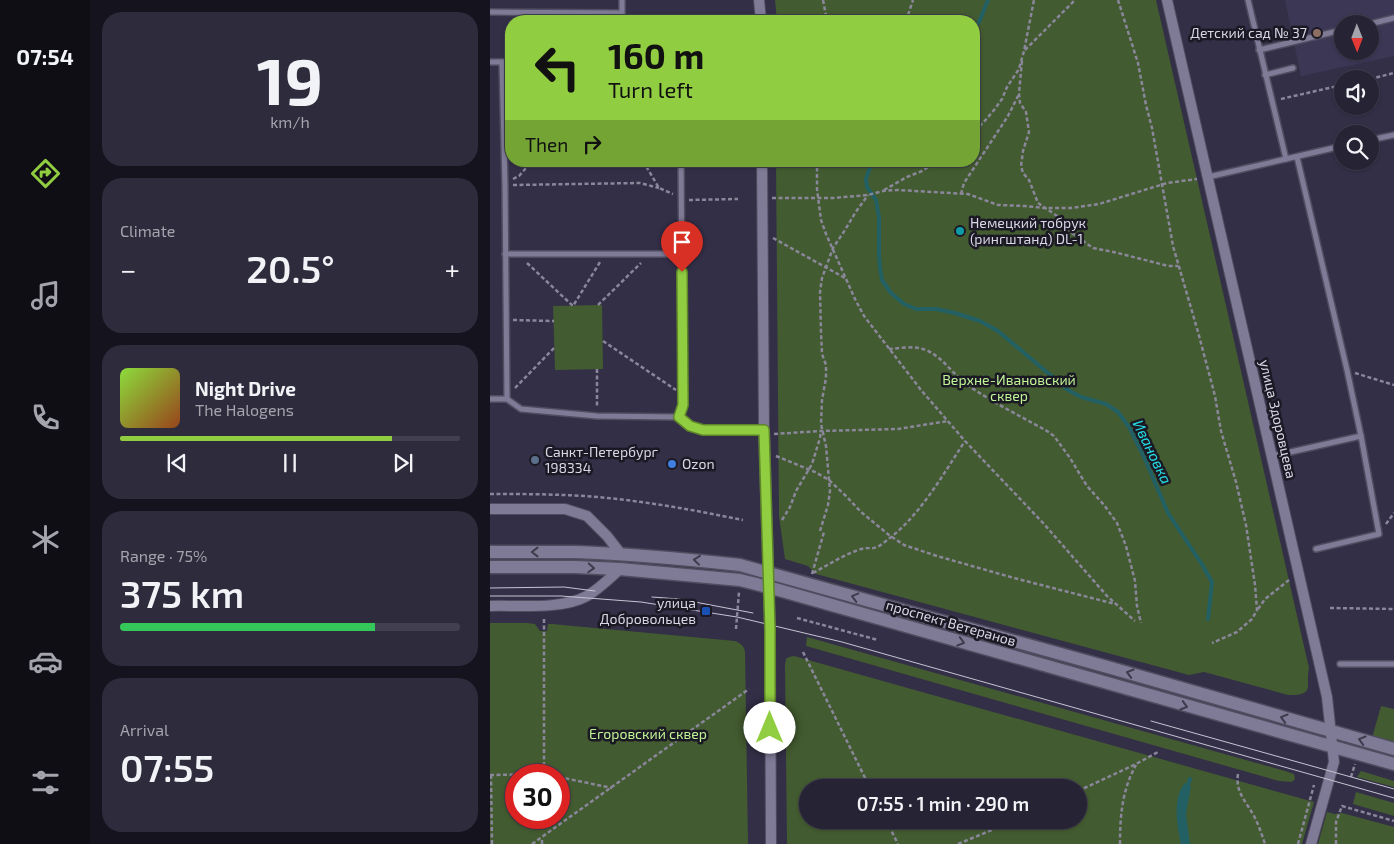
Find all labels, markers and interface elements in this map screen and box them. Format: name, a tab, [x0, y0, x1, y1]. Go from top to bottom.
north arrow	[1334, 15, 1379, 60]
map controls	[1334, 15, 1379, 170]
place label: Детский сад № 37	[1190, 24, 1307, 41]
marker: Детский сад № 37	[1311, 27, 1323, 39]
text: 160 m	[608, 34, 704, 76]
icon: left	[525, 35, 590, 100]
text: 19	[257, 40, 323, 118]
text: 07:54	[16, 43, 74, 69]
button: sound	[1334, 70, 1379, 115]
text: Turn left	[608, 76, 693, 102]
text: km/h	[270, 112, 310, 131]
button: search	[1334, 125, 1379, 170]
icon: right	[578, 130, 606, 158]
text: Then	[525, 133, 568, 156]
icon: directions	[28, 156, 63, 191]
place label: Немецкий тобрук (рингштанд) DL-1	[970, 214, 1087, 247]
text: Climate	[120, 221, 175, 240]
pin	[661, 221, 703, 272]
marker: Немецкий тобрук (рингштанд) DL-1	[954, 225, 966, 237]
icon: arrive	[668, 228, 696, 256]
text: 20.5°	[246, 245, 335, 291]
text: −	[120, 252, 136, 286]
text: +	[445, 252, 460, 286]
icon: music	[28, 278, 63, 313]
street label: улица Здоровцева	[1257, 358, 1300, 480]
park label: Верхне-Ивановский сквер	[942, 371, 1076, 404]
text: Night Drive	[195, 377, 296, 400]
icon: phone	[28, 400, 63, 435]
text: The Halogens	[195, 400, 294, 419]
water label: Ивановка	[1130, 417, 1176, 487]
place label: Санкт-Петербург 198334	[545, 443, 659, 476]
icon: previous	[163, 449, 191, 477]
icon: pause	[276, 449, 304, 477]
icon: next	[389, 449, 417, 477]
marker: Санкт-Петербург 198334	[529, 454, 541, 466]
place label: Ozon	[682, 455, 715, 472]
marker: Ozon	[666, 458, 678, 470]
icon: climate	[28, 522, 63, 557]
text: Range · 75%	[120, 546, 207, 565]
one-way arrow	[531, 547, 538, 557]
one-way arrow	[693, 555, 701, 566]
one-way arrow	[587, 562, 595, 573]
text: 375 km	[120, 570, 244, 616]
one-way arrow	[852, 593, 860, 603]
place label: улица Добровольцев	[600, 594, 696, 627]
street label: проспект Ветеранов	[884, 596, 1018, 649]
marker: улица Добровольцев	[700, 605, 712, 617]
one-way arrow	[956, 636, 964, 646]
icon: car	[28, 644, 63, 679]
one-way arrow	[1126, 669, 1135, 679]
one-way arrow	[1180, 700, 1188, 710]
position arrow	[743, 701, 795, 753]
one-way arrow	[1280, 713, 1289, 723]
text: Arrival	[120, 720, 169, 739]
park label: Егоровский сквер	[589, 725, 707, 742]
one-way arrow	[1359, 735, 1367, 745]
text: 07:55	[120, 744, 214, 790]
speed limit sign: 30	[505, 764, 570, 829]
icon: filters	[28, 765, 63, 800]
text: 07:55 · 1 min · 290 m	[857, 792, 1029, 815]

